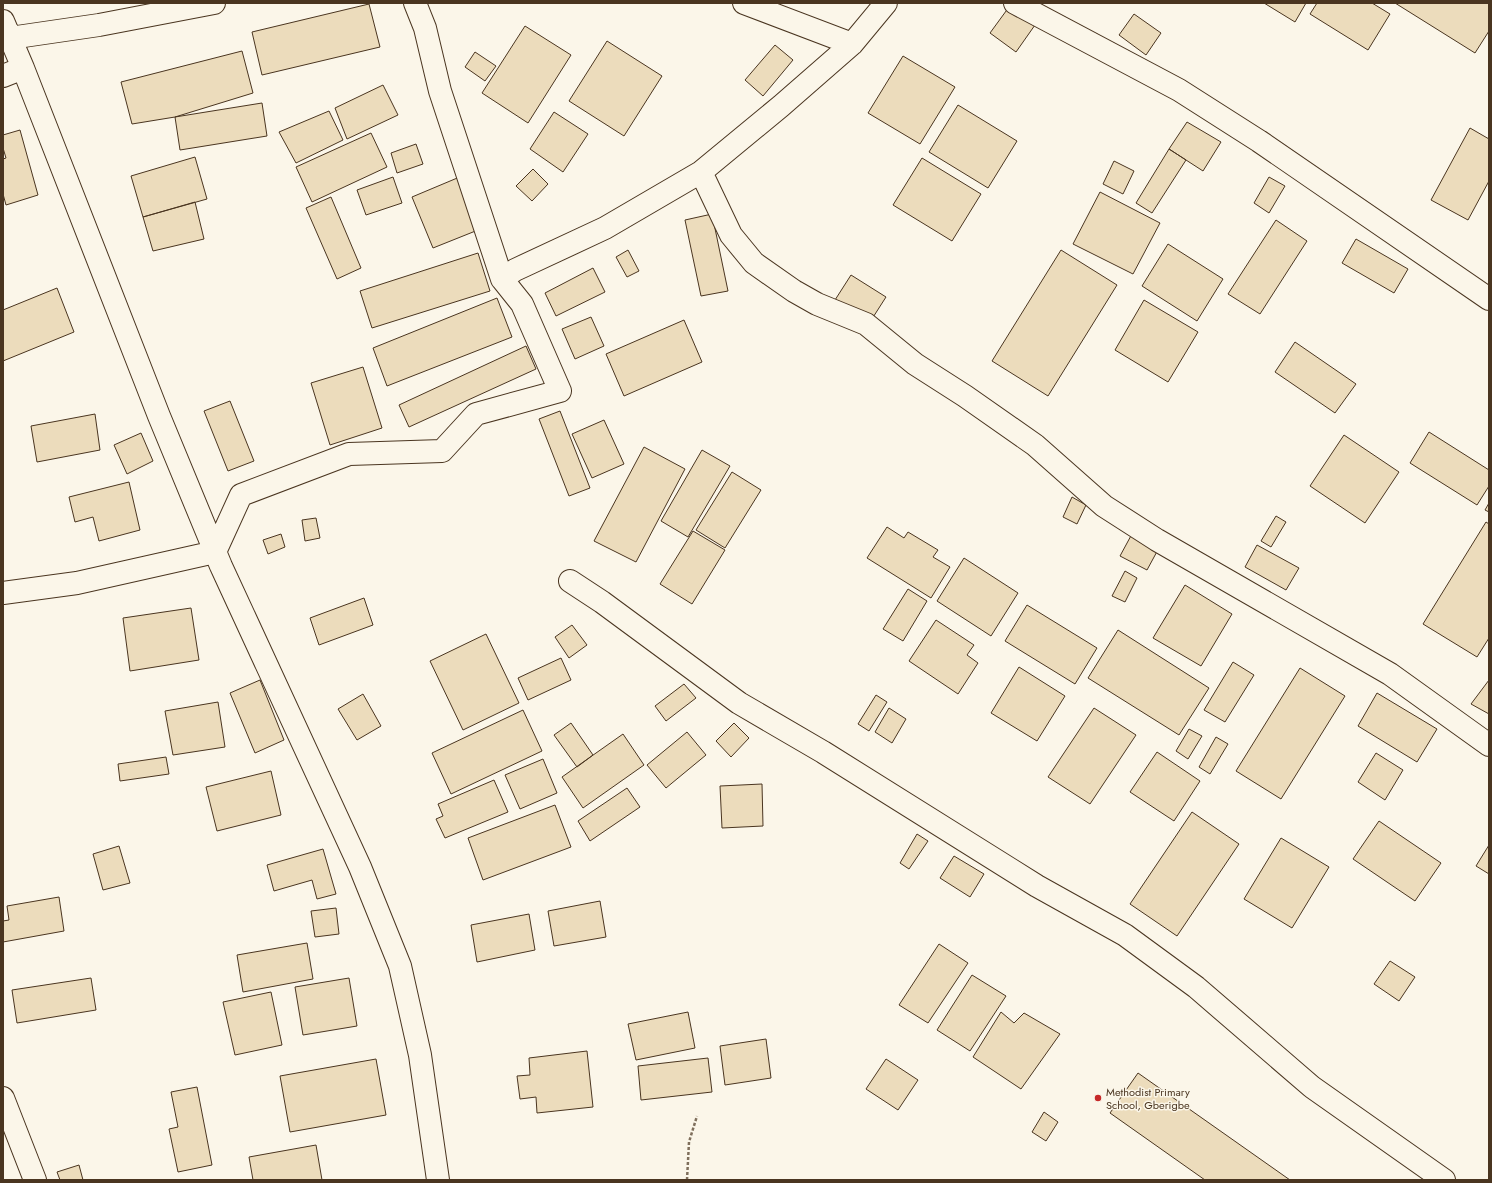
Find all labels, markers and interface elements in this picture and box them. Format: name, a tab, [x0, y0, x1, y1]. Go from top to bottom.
place label: Methodist Primary School, Gberigbe	[1106, 1084, 1190, 1113]
marker: Methodist Primary School, Gberigbe	[1093, 1093, 1103, 1103]

